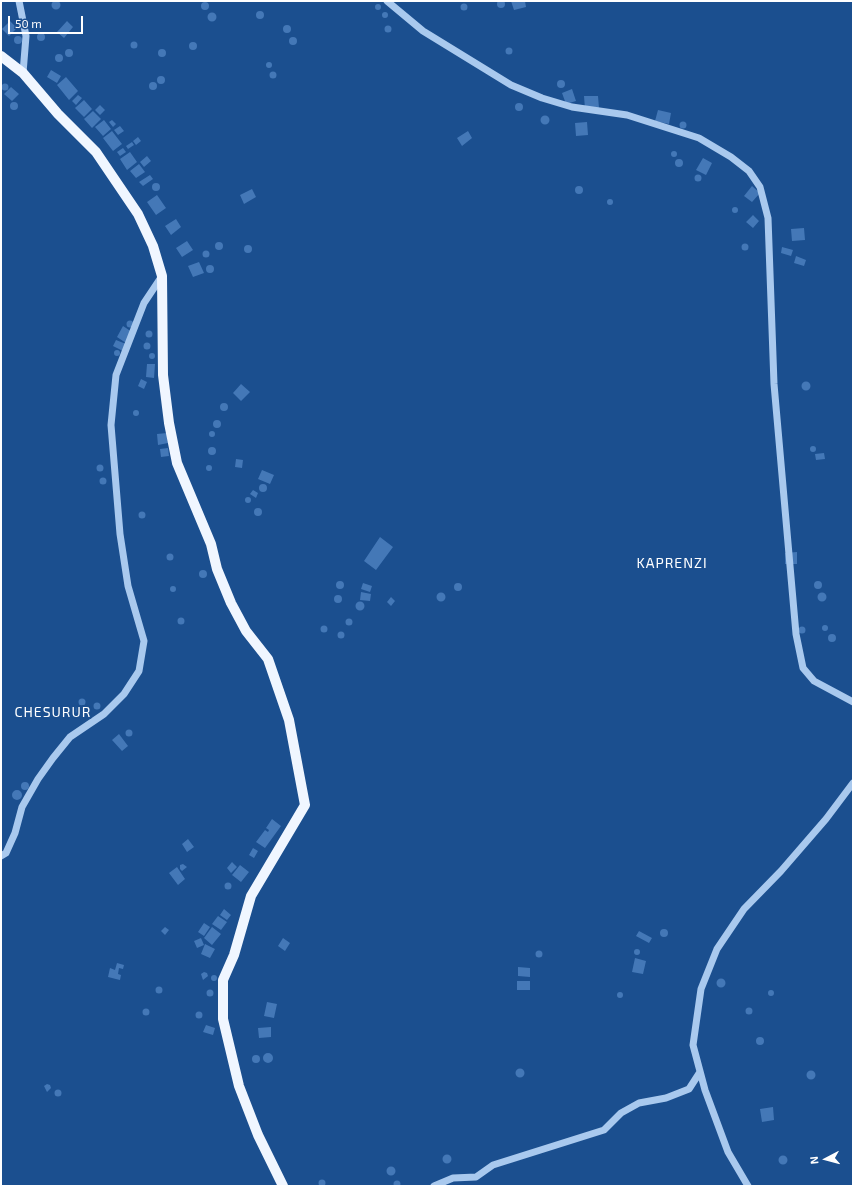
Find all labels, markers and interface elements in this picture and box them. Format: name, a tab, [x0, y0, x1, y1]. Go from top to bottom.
scale bar	[10, 8, 85, 34]
text: 50 m	[15, 16, 42, 30]
district label: KAPRENZI	[636, 555, 708, 571]
district label: CHESURUR	[15, 704, 91, 720]
north arrow	[806, 1139, 846, 1179]
text: N	[807, 1156, 820, 1165]

